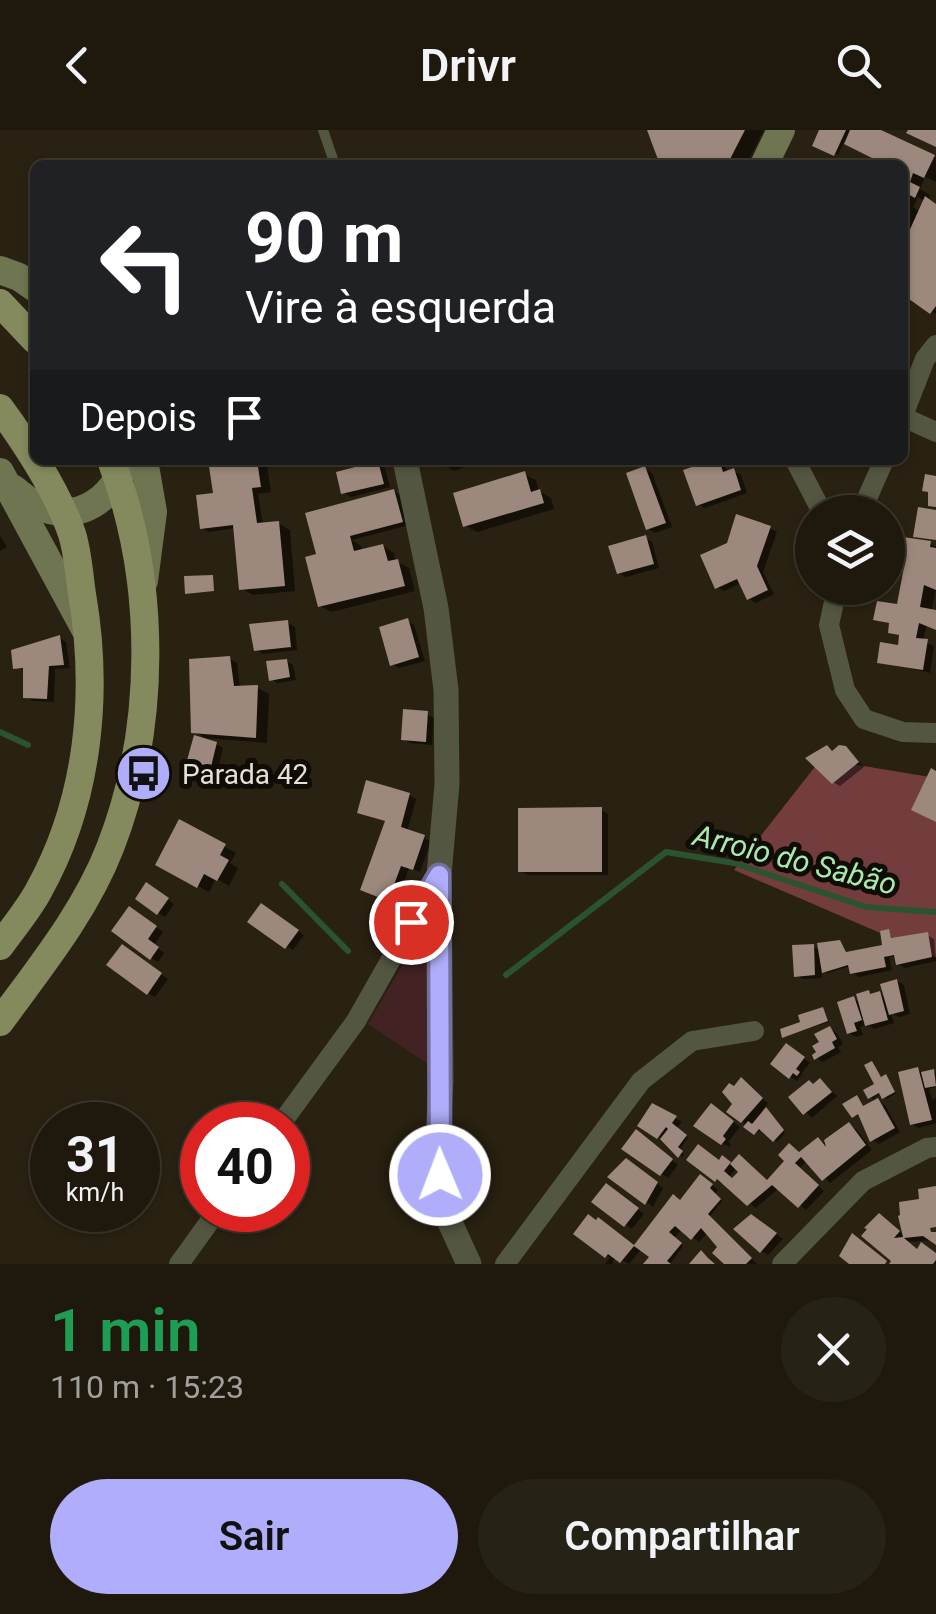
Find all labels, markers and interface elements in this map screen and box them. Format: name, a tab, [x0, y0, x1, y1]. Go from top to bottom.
icon: back	[50, 38, 105, 93]
icon: search	[831, 38, 886, 93]
text: Drivr	[420, 39, 516, 92]
text: 90 m	[245, 197, 403, 279]
icon: left	[80, 200, 210, 330]
text: Vire à esquerda	[245, 281, 556, 334]
icon: arrive	[217, 390, 272, 445]
text: Depois	[80, 396, 197, 440]
map controls	[795, 495, 905, 605]
button: layers	[795, 495, 905, 605]
bus stop icon: Parada 42	[113, 744, 173, 804]
place label: Parada 42	[182, 758, 308, 791]
water label: Arroio do Sabão	[688, 817, 900, 902]
pin	[369, 880, 454, 965]
icon: arrive	[384, 895, 439, 950]
speed limit sign: 40	[180, 1102, 310, 1232]
position arrow	[388, 1123, 492, 1227]
text: 31	[66, 1126, 124, 1184]
text: km/h	[66, 1178, 124, 1207]
text: 1 min	[50, 1295, 200, 1366]
button: close	[781, 1297, 886, 1402]
text: 110 m · 15:23	[50, 1368, 244, 1406]
button: Sair	[50, 1479, 458, 1594]
button: Compartilhar	[478, 1479, 886, 1594]

